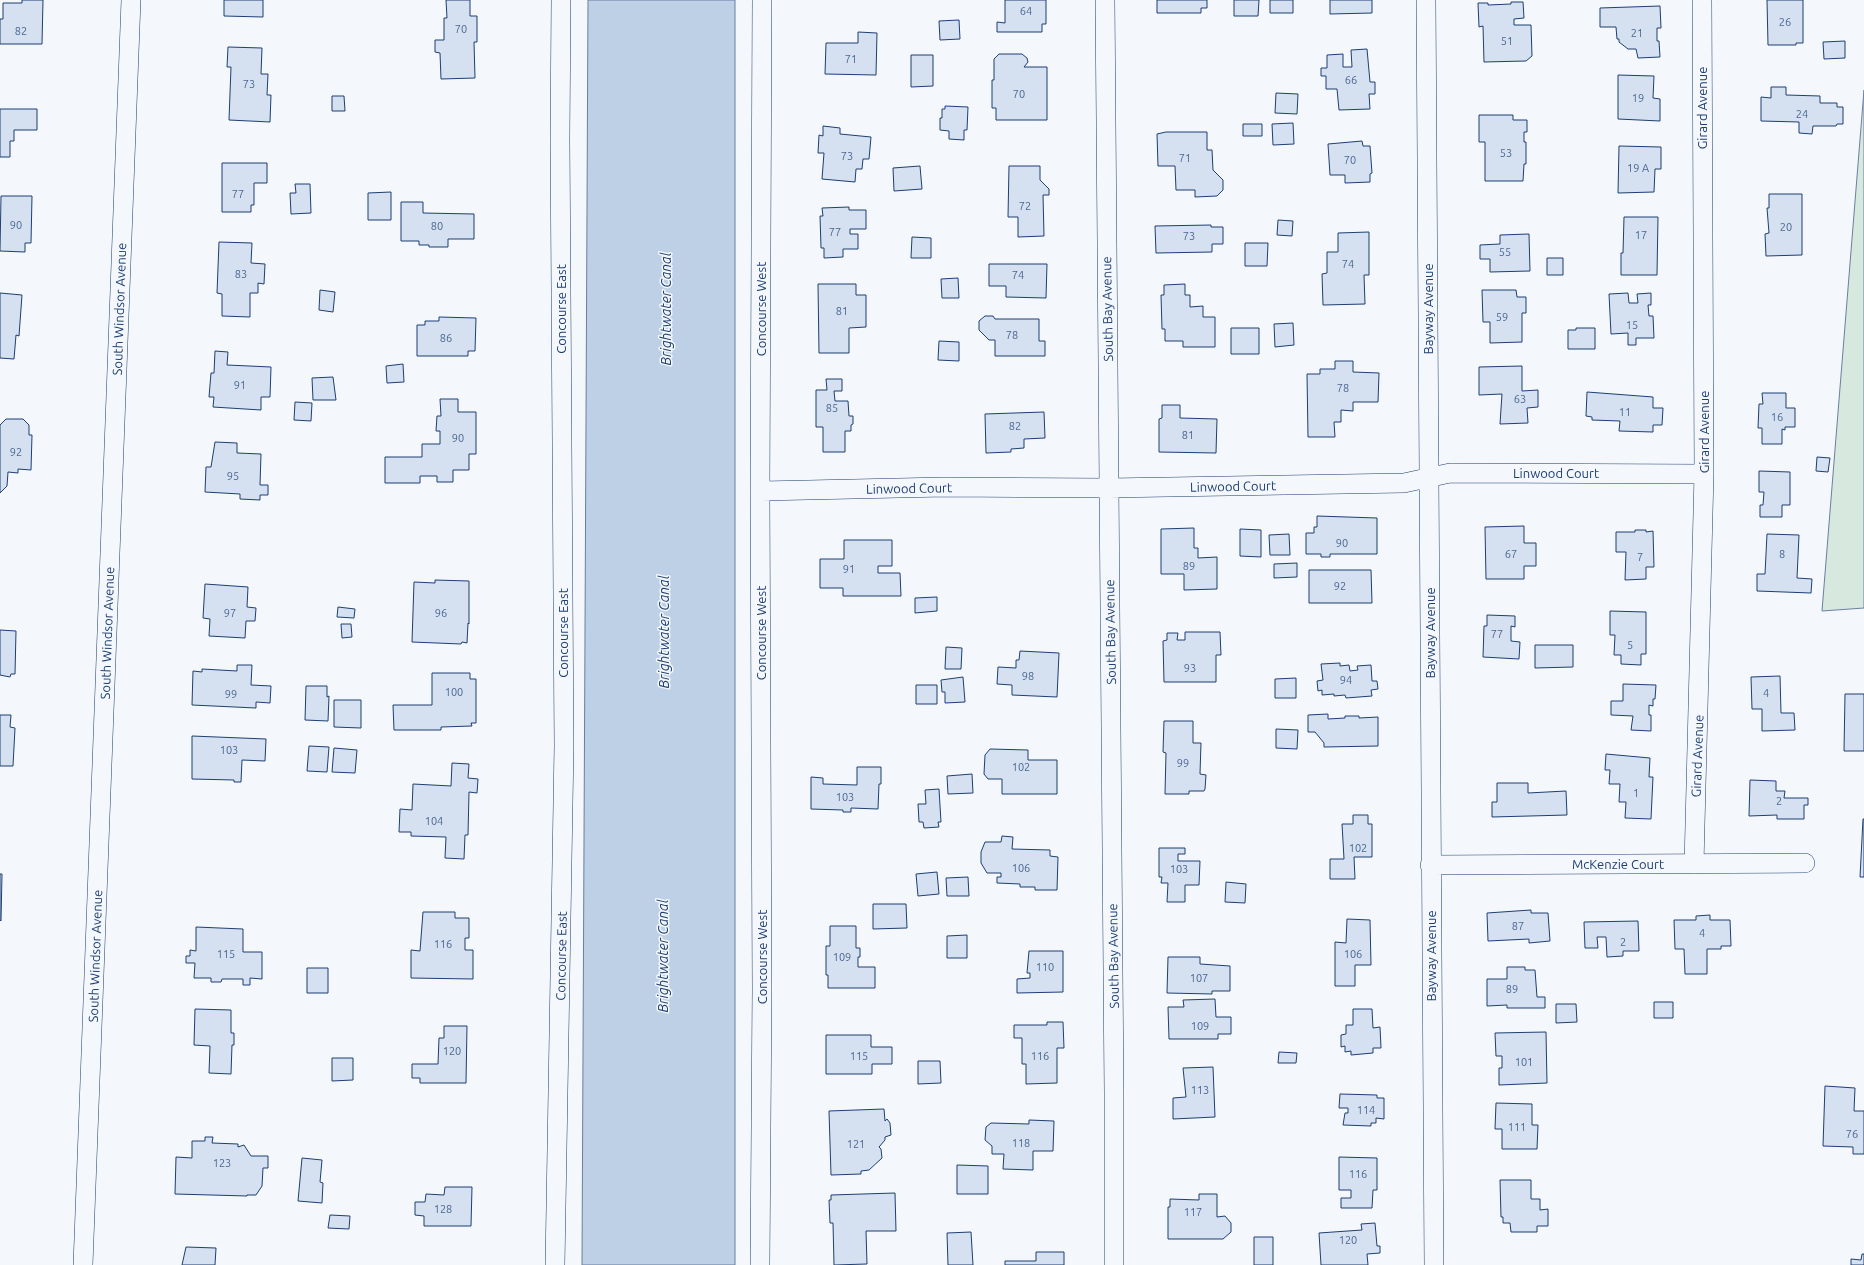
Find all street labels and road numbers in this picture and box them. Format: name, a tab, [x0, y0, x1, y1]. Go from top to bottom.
street label: Girard Avenue	[1695, 67, 1709, 149]
street label: South Windsor Avenue	[110, 242, 128, 376]
street label: South Bay Avenue	[1099, 256, 1115, 362]
street label: Concourse West	[754, 262, 768, 356]
street label: Bayway Avenue	[1421, 263, 1435, 355]
street label: Concourse East	[554, 264, 568, 354]
street label: Girard Avenue	[1697, 391, 1711, 473]
street label: Linwood Court	[1513, 466, 1599, 480]
street label: Linwood Court	[1190, 478, 1276, 494]
street label: Linwood Court	[866, 480, 952, 496]
street label: South Windsor Avenue	[98, 566, 116, 700]
street label: South Bay Avenue	[1102, 579, 1118, 685]
street label: Concourse West	[754, 586, 768, 680]
street label: Bayway Avenue	[1423, 587, 1437, 679]
street label: Concourse East	[556, 588, 570, 678]
street label: Girard Avenue	[1689, 714, 1705, 798]
street label: McKenzie Court	[1572, 857, 1664, 871]
street label: South Windsor Avenue	[86, 889, 104, 1023]
street label: South Bay Avenue	[1105, 903, 1121, 1009]
street label: Concourse West	[755, 910, 769, 1004]
street label: Bayway Avenue	[1424, 910, 1438, 1002]
street label: Concourse East	[553, 911, 569, 1001]

